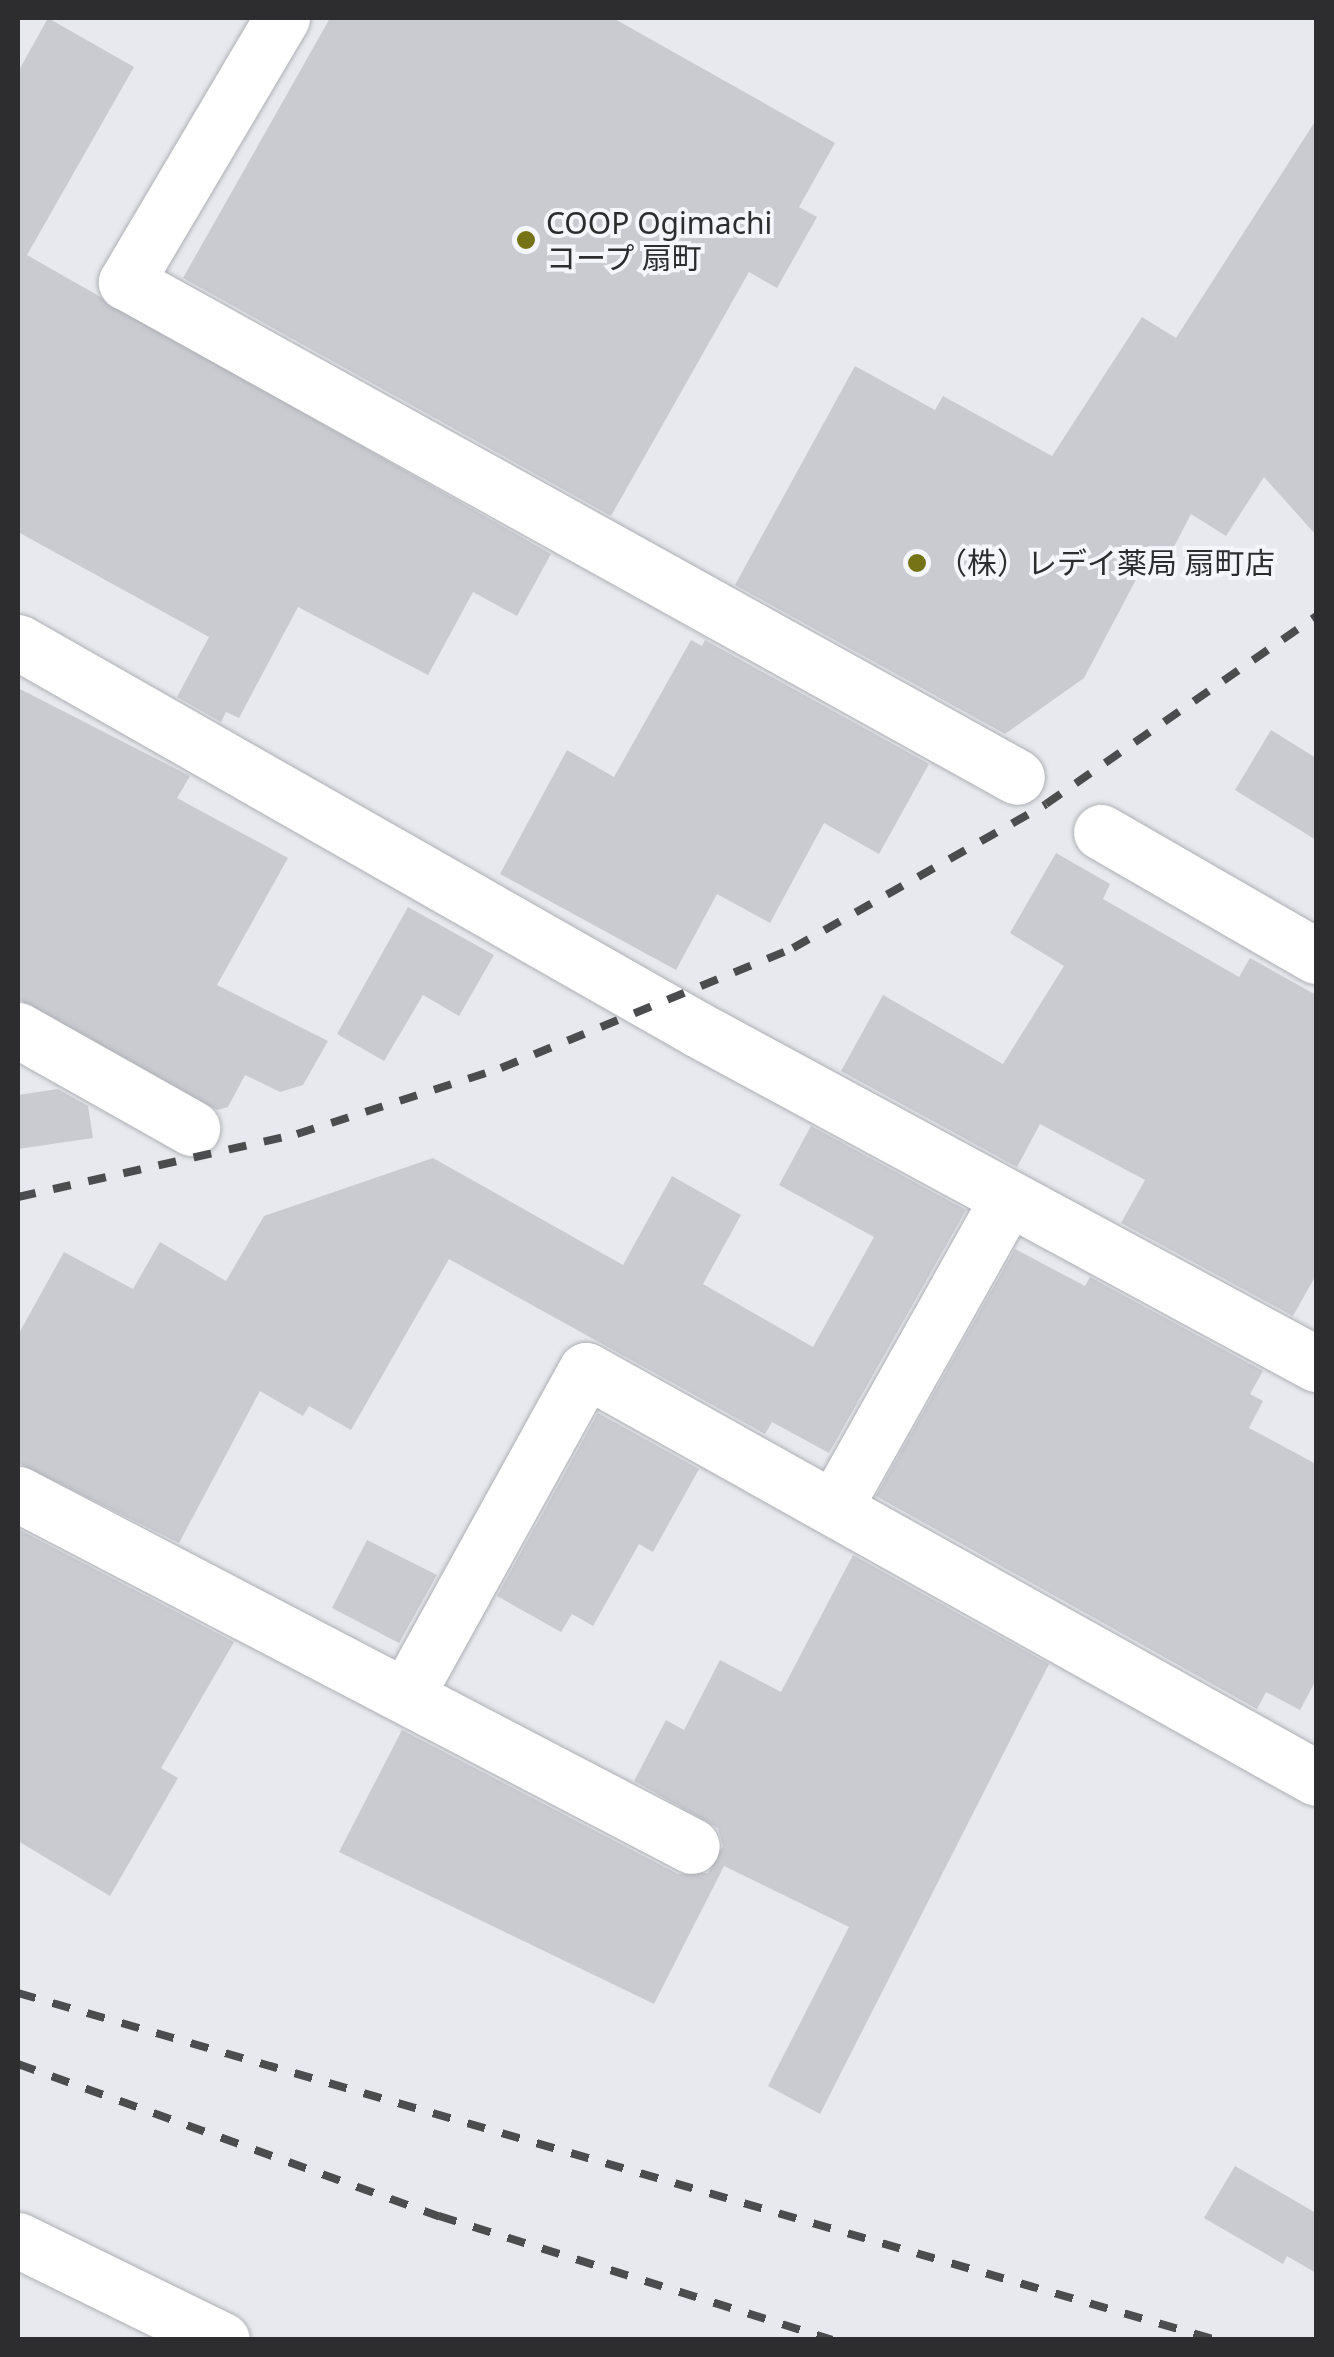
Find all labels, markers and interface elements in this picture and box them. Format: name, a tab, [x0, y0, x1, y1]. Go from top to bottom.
place label: COOP Ogimachi コープ 扇町	[546, 205, 772, 276]
marker: COOP Ogimachi コープ 扇町	[515, 229, 537, 251]
place label: （株）レデイ薬局 扇町店	[937, 545, 1275, 581]
marker: （株）レデイ薬局 扇町店	[906, 552, 928, 574]

